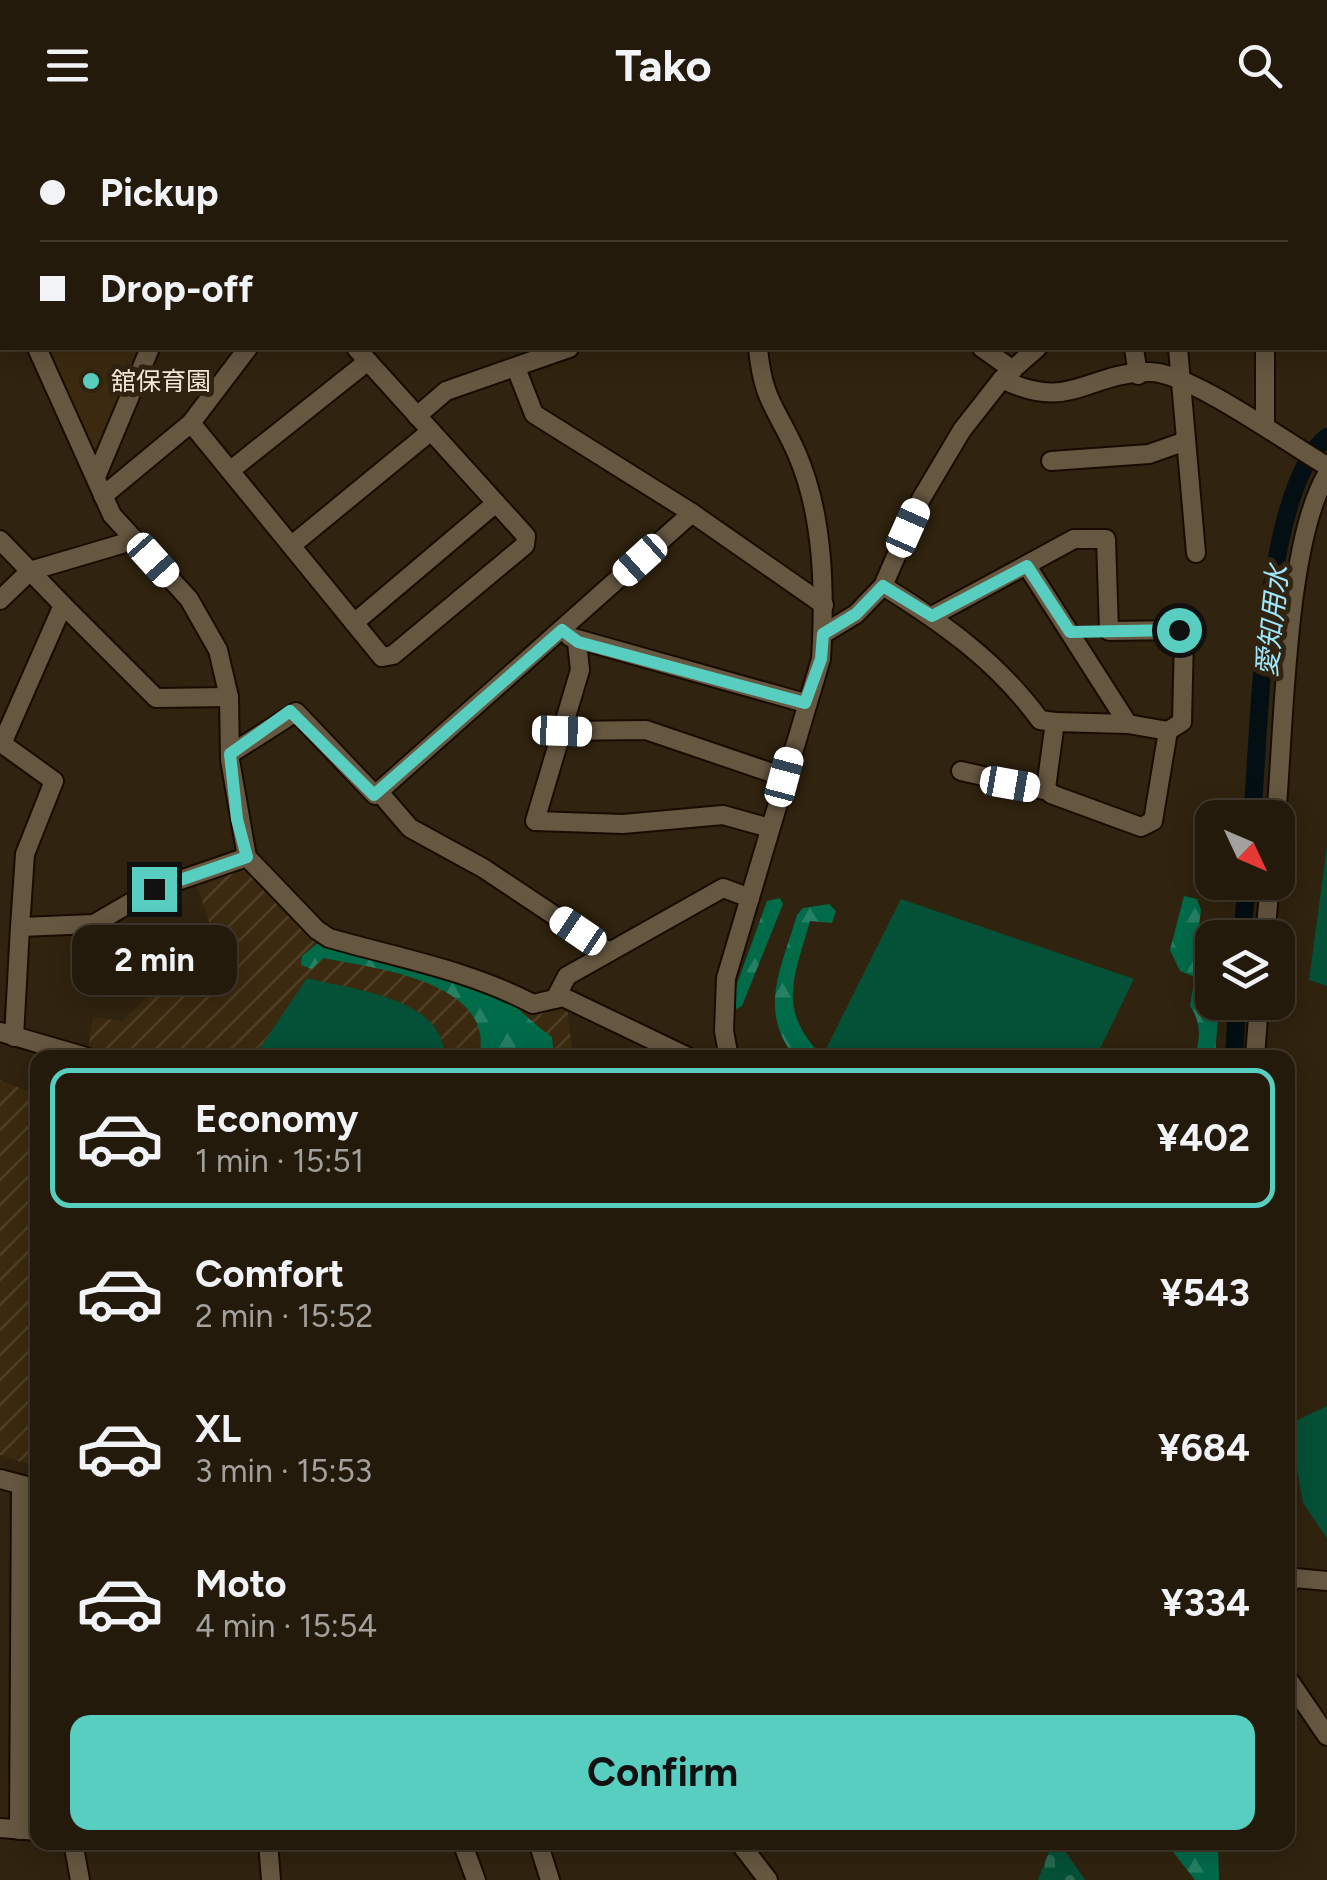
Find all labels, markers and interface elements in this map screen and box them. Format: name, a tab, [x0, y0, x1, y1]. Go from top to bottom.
icon: menu	[40, 38, 95, 93]
text: Tako	[615, 38, 712, 92]
icon: search	[1232, 38, 1287, 93]
text: Pickup	[100, 170, 218, 216]
text: Drop-off	[100, 266, 253, 312]
place label: 舘保育園	[111, 366, 211, 396]
marker: 舘保育園	[80, 370, 102, 392]
car	[882, 494, 934, 562]
car	[122, 528, 184, 592]
car	[608, 529, 672, 591]
water label: 愛知用水	[1249, 561, 1295, 678]
route start	[1157, 608, 1202, 653]
car	[531, 715, 593, 747]
car	[762, 744, 806, 810]
car	[978, 764, 1042, 804]
north arrow	[1195, 800, 1295, 900]
map controls	[1195, 800, 1295, 1020]
route end	[132, 867, 177, 912]
car	[545, 902, 611, 960]
button: layers	[1195, 920, 1295, 1020]
callout: 2 min	[72, 924, 236, 994]
text: 2 min	[114, 941, 195, 979]
icon: car	[75, 1093, 165, 1183]
text: Economy	[195, 1096, 358, 1142]
text: ¥402	[1157, 1115, 1250, 1161]
text: 1 min · 15:51	[195, 1142, 364, 1180]
icon: car	[75, 1248, 165, 1338]
text: Comfort	[195, 1251, 344, 1297]
text: ¥543	[1160, 1270, 1250, 1316]
text: 2 min · 15:52	[195, 1297, 373, 1335]
icon: car	[75, 1403, 165, 1493]
text: XL	[195, 1406, 241, 1452]
text: ¥684	[1158, 1425, 1250, 1471]
text: 3 min · 15:53	[195, 1452, 372, 1490]
icon: car	[75, 1558, 165, 1648]
text: Moto	[195, 1561, 287, 1607]
text: ¥334	[1161, 1580, 1250, 1626]
text: 4 min · 15:54	[195, 1607, 377, 1645]
button: Confirm	[70, 1715, 1255, 1830]

